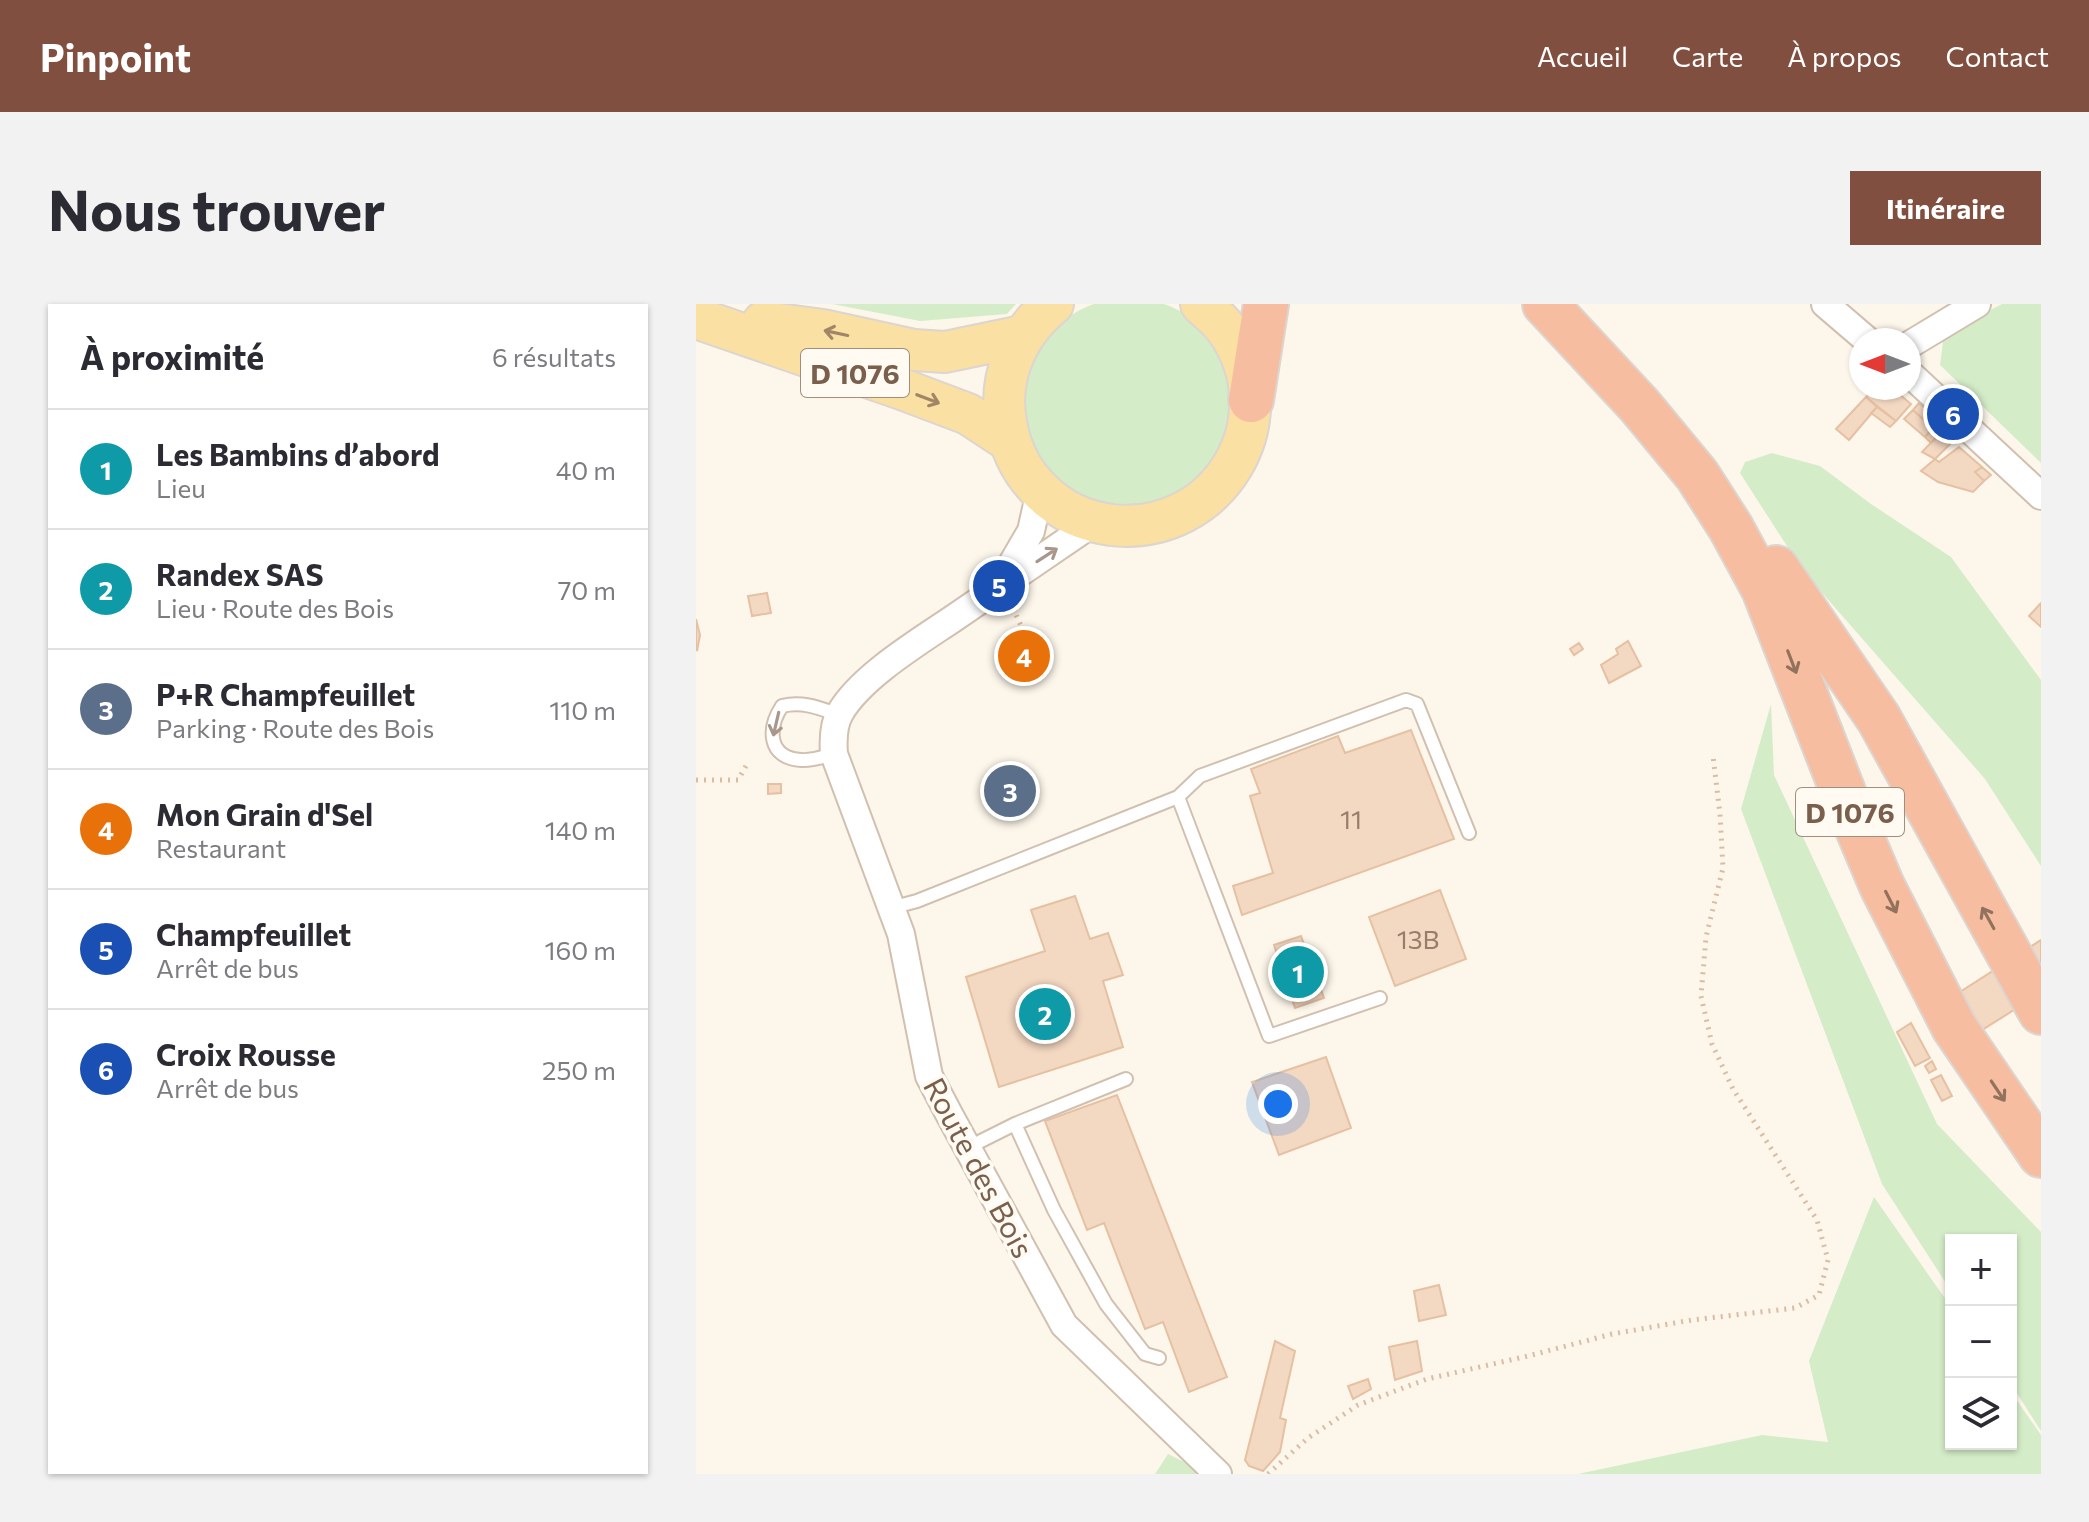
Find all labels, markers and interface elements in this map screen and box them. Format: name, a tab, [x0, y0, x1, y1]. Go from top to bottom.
text: Pinpoint	[40, 33, 191, 80]
text: Accueil	[1537, 39, 1628, 73]
text: Carte	[1672, 39, 1743, 73]
text: À propos	[1787, 39, 1902, 73]
text: Contact	[1946, 39, 2049, 73]
button: Itinéraire	[1850, 171, 2041, 245]
text: Nous trouver	[48, 174, 385, 243]
one-way arrow	[823, 325, 849, 340]
north arrow	[1849, 328, 1921, 400]
text: À proximité	[80, 335, 264, 377]
text: 6 résultats	[492, 341, 616, 372]
road number: D 1076	[801, 349, 909, 397]
pin: 6	[1927, 384, 1979, 444]
one-way arrow	[915, 393, 940, 407]
text: Les Bambins d’abord	[156, 435, 439, 472]
text: 1	[100, 454, 112, 485]
text: 40 m	[556, 454, 616, 485]
text: Lieu	[156, 472, 206, 503]
one-way arrow	[1035, 546, 1058, 562]
text: Randex SAS	[156, 555, 323, 592]
pin: 5	[973, 556, 1025, 616]
text: 2	[99, 574, 113, 605]
text: 70 m	[558, 574, 616, 605]
text: Lieu · Route des Bois	[156, 592, 394, 623]
pin: 4	[998, 626, 1050, 686]
one-way arrow	[1786, 649, 1800, 674]
text: P+R Champfeuillet	[156, 675, 415, 712]
text: 3	[98, 694, 114, 725]
text: 110 m	[549, 694, 616, 725]
one-way arrow	[768, 711, 783, 737]
text: Parking · Route des Bois	[156, 712, 434, 743]
pin: 3	[984, 761, 1036, 821]
road number: D 1076	[1796, 788, 1904, 836]
text: Mon Grain d'Sel	[156, 795, 373, 832]
house number: 11	[1340, 803, 1362, 834]
text: 4	[98, 814, 114, 845]
text: 140 m	[545, 814, 616, 845]
text: Restaurant	[156, 832, 286, 863]
one-way arrow	[1883, 890, 1899, 913]
one-way arrow	[1979, 906, 1995, 930]
text: Champfeuillet	[156, 915, 351, 952]
house number: 13B	[1397, 923, 1439, 954]
text: 5	[98, 934, 114, 965]
text: 160 m	[544, 934, 616, 965]
pin: 1	[1272, 942, 1324, 1002]
text: Arrêt de bus	[156, 952, 299, 983]
pin: 2	[1019, 984, 1071, 1044]
text: Croix Rousse	[156, 1035, 336, 1072]
text: 6	[98, 1054, 114, 1085]
text: 250 m	[542, 1054, 616, 1085]
street label: Route des Bois	[917, 1071, 1043, 1263]
text: Arrêt de bus	[156, 1072, 299, 1103]
one-way arrow	[1990, 1079, 2006, 1101]
your location	[1258, 1084, 1298, 1124]
map controls	[1945, 1234, 2017, 1450]
button: +	[1945, 1234, 2017, 1306]
button: −	[1945, 1306, 2017, 1378]
button: layers	[1945, 1378, 2017, 1450]

